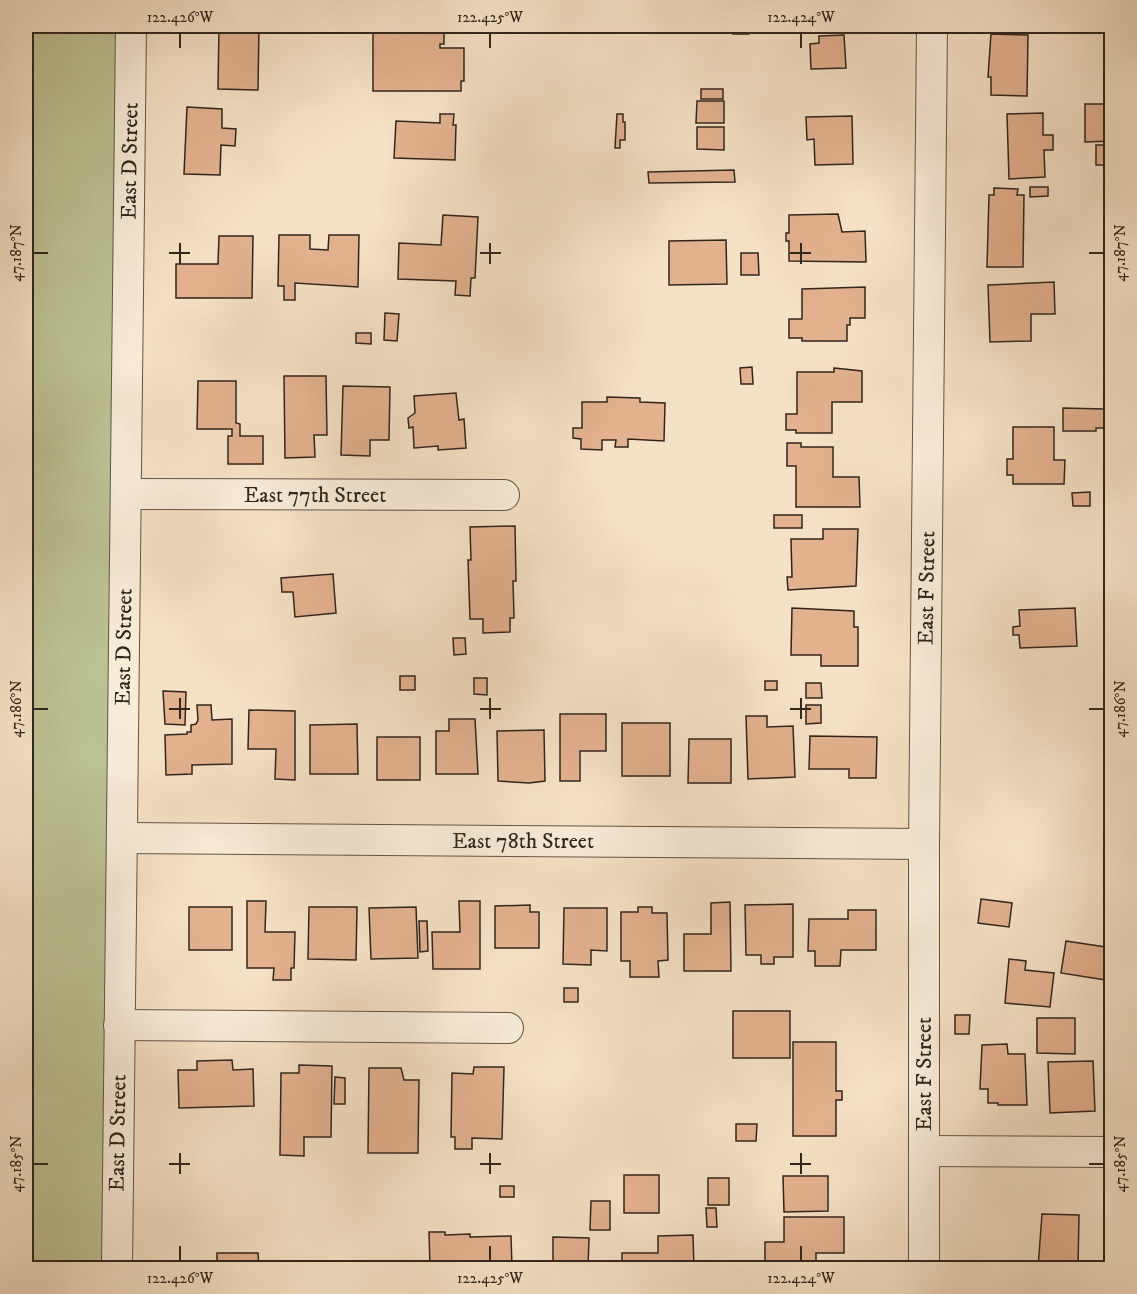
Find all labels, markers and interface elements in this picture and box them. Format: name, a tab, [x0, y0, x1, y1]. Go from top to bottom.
text: 122.426°W	[147, 8, 214, 27]
text: 122.425°W	[457, 8, 523, 27]
text: 122.424°W	[767, 8, 835, 27]
street label: East D Street	[115, 102, 145, 220]
text: 47.187°N	[7, 224, 26, 282]
text: 47.187°N	[1111, 224, 1130, 282]
street label: East 77th Street	[244, 482, 386, 509]
street label: East F Street	[913, 531, 941, 645]
street label: East D Street	[109, 588, 139, 706]
text: 47.186°N	[7, 680, 26, 738]
text: 47.186°N	[1111, 680, 1130, 738]
street label: East 78th Street	[452, 828, 594, 855]
street label: East F Street	[911, 1017, 938, 1131]
street label: East D Street	[103, 1074, 133, 1192]
text: 47.185°N	[7, 1135, 26, 1193]
text: 47.185°N	[1111, 1135, 1130, 1193]
text: 122.426°W	[147, 1269, 214, 1288]
text: 122.425°W	[457, 1269, 523, 1288]
text: 122.424°W	[767, 1269, 835, 1288]

